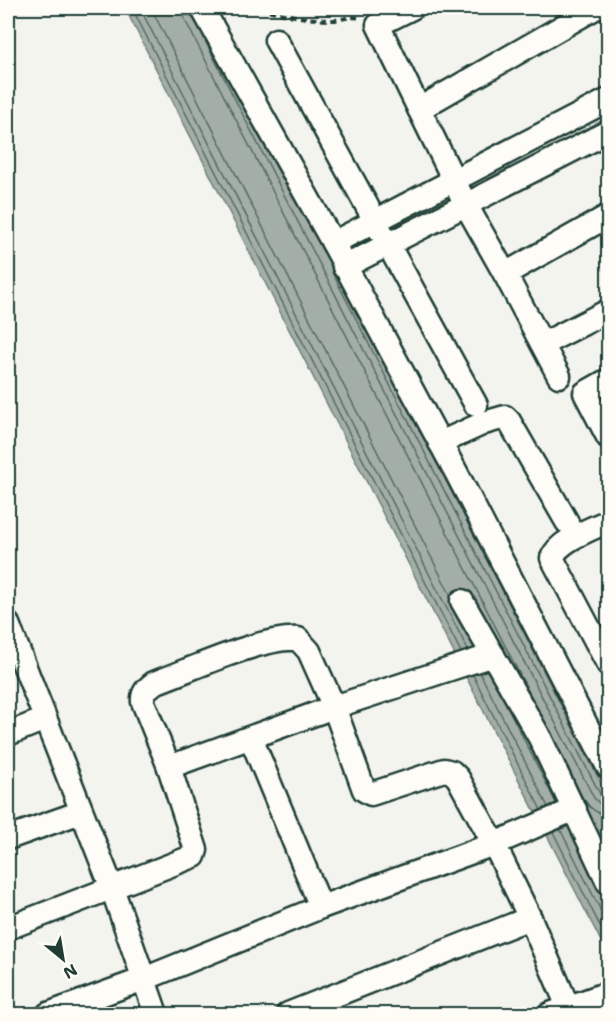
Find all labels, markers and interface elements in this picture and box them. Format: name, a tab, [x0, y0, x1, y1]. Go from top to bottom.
north arrow	[33, 929, 93, 989]
text: N	[60, 959, 81, 984]

